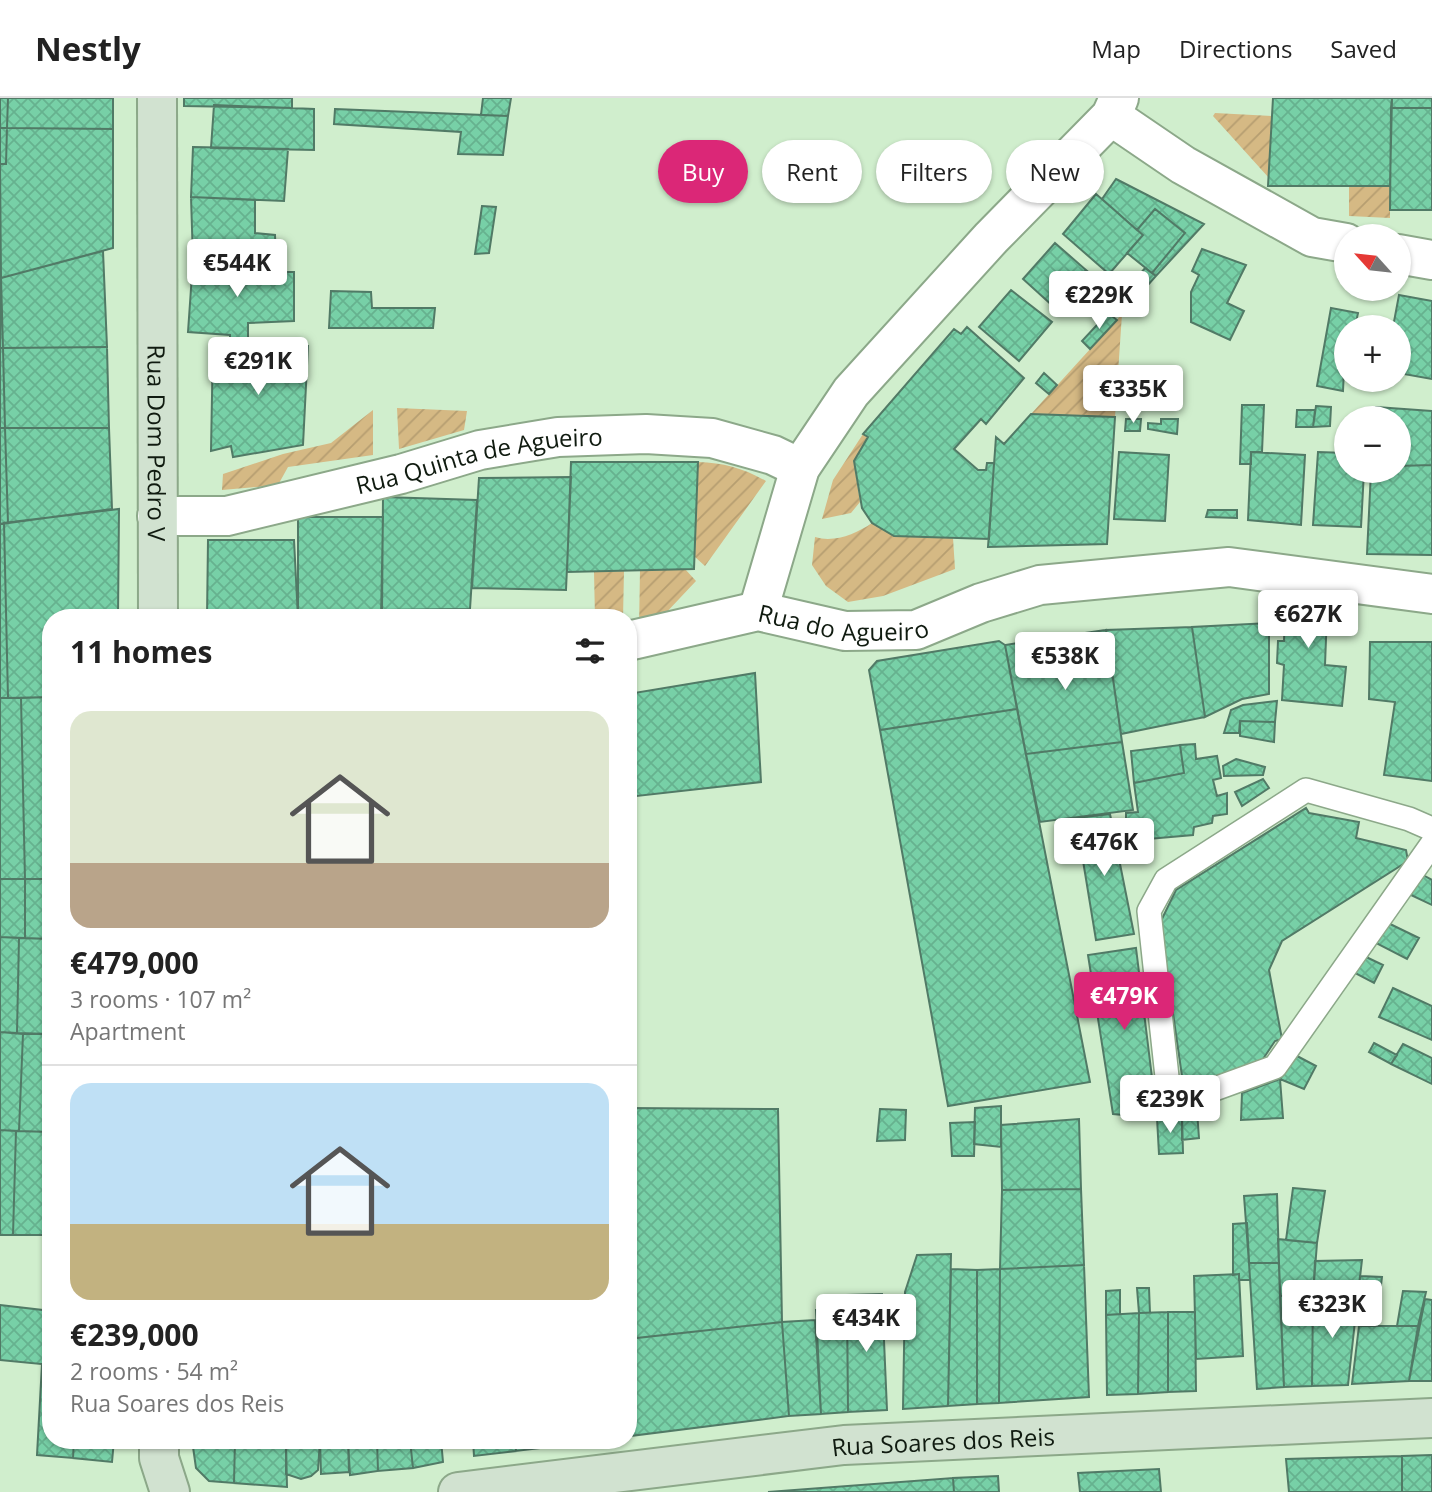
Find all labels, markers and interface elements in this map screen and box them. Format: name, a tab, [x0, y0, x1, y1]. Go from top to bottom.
text: Nestly	[35, 26, 141, 71]
text: Map	[1091, 32, 1141, 65]
text: Directions	[1179, 32, 1292, 65]
text: Saved	[1330, 32, 1397, 65]
chip: Buy	[658, 140, 748, 203]
chip: Rent	[762, 140, 862, 203]
chip: Filters	[876, 140, 992, 203]
chip: New	[1006, 140, 1104, 203]
north arrow	[1334, 224, 1410, 301]
map controls	[1334, 224, 1411, 483]
pin: €544K	[188, 240, 286, 299]
text: €544K	[203, 246, 271, 278]
pin: €229K	[1050, 272, 1148, 331]
text: €229K	[1065, 278, 1133, 310]
button: +	[1334, 315, 1411, 392]
pin: €291K	[209, 338, 307, 397]
text: €291K	[224, 344, 292, 376]
street label: Rua Dom Pedro V	[141, 345, 174, 542]
pin: €335K	[1084, 366, 1182, 425]
text: €335K	[1099, 372, 1167, 404]
button: −	[1334, 406, 1411, 483]
street label: Rua Quinta de Agueiro	[352, 419, 603, 501]
pin: €627K	[1259, 590, 1357, 650]
street label: Rua do Agueiro	[755, 595, 933, 648]
text: €627K	[1274, 597, 1342, 629]
text: 11 homes	[70, 631, 213, 672]
icon: filters	[571, 632, 609, 670]
pin: €538K	[1016, 632, 1114, 692]
text: €538K	[1031, 639, 1099, 671]
icon: home	[277, 756, 403, 882]
pin: €476K	[1055, 818, 1153, 878]
text: €476K	[1070, 825, 1138, 857]
text: €479,000	[70, 942, 199, 983]
pin: €479K	[1075, 972, 1173, 1032]
text: €479K	[1090, 979, 1158, 1011]
text: 3 rooms · 107 m²	[70, 983, 251, 1015]
text: Apartment	[70, 1015, 186, 1047]
pin: €239K	[1121, 1076, 1219, 1135]
text: €239K	[1136, 1082, 1204, 1114]
icon: home	[277, 1128, 403, 1254]
pin: €323K	[1283, 1280, 1381, 1340]
text: €323K	[1298, 1287, 1366, 1319]
pin: €434K	[817, 1294, 915, 1354]
text: €434K	[832, 1301, 900, 1333]
text: €239,000	[70, 1314, 199, 1355]
text: 2 rooms · 54 m²	[70, 1355, 238, 1387]
text: Rua Soares dos Reis	[70, 1387, 284, 1419]
street label: Rua Soares dos Reis	[829, 1419, 1055, 1463]

